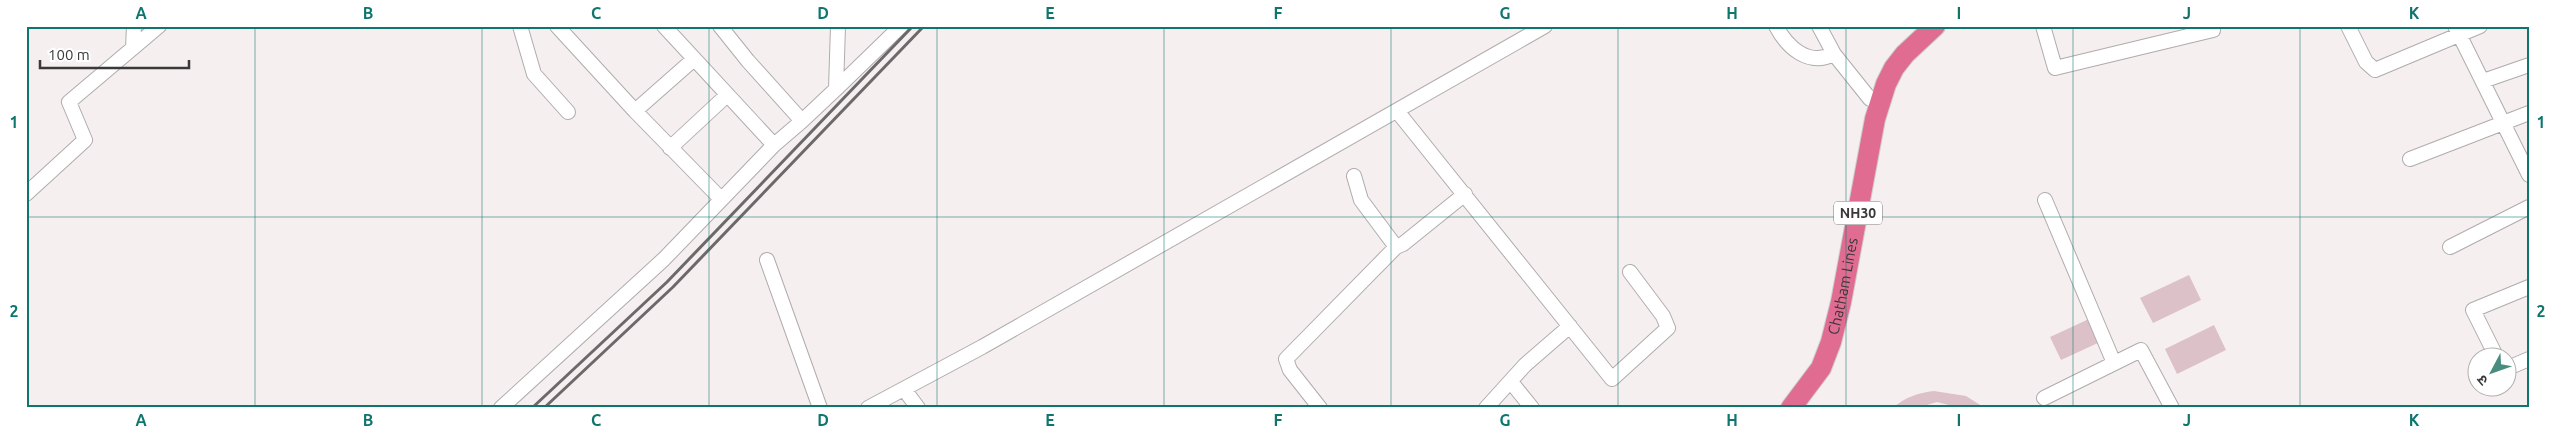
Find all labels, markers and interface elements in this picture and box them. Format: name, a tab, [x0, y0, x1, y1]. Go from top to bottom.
text: A	[135, 4, 147, 22]
text: B	[363, 4, 373, 22]
text: C	[591, 4, 601, 22]
text: D	[817, 4, 829, 22]
text: E	[1045, 4, 1055, 22]
text: F	[1274, 4, 1283, 22]
text: G	[1499, 4, 1511, 22]
text: H	[1726, 4, 1738, 22]
text: I	[1957, 4, 1961, 22]
text: J	[2183, 4, 2191, 22]
text: K	[2409, 4, 2420, 22]
scale bar	[40, 38, 189, 70]
text: 100 m	[48, 46, 90, 63]
text: 1	[9, 113, 19, 131]
text: 1	[2536, 113, 2546, 131]
road number: NH30	[1834, 202, 1882, 224]
street label: Chatham Lines	[1824, 236, 1861, 336]
text: 2	[9, 302, 19, 320]
text: 2	[2536, 302, 2546, 320]
north arrow	[2468, 346, 2518, 396]
text: उ	[2473, 372, 2491, 389]
text: A	[135, 411, 147, 429]
text: B	[363, 411, 373, 429]
text: C	[591, 411, 601, 429]
text: D	[817, 411, 829, 429]
text: E	[1045, 411, 1055, 429]
text: F	[1274, 411, 1283, 429]
text: G	[1499, 411, 1511, 429]
text: H	[1726, 411, 1738, 429]
text: I	[1957, 411, 1961, 429]
text: J	[2183, 411, 2191, 429]
text: K	[2409, 411, 2420, 429]

